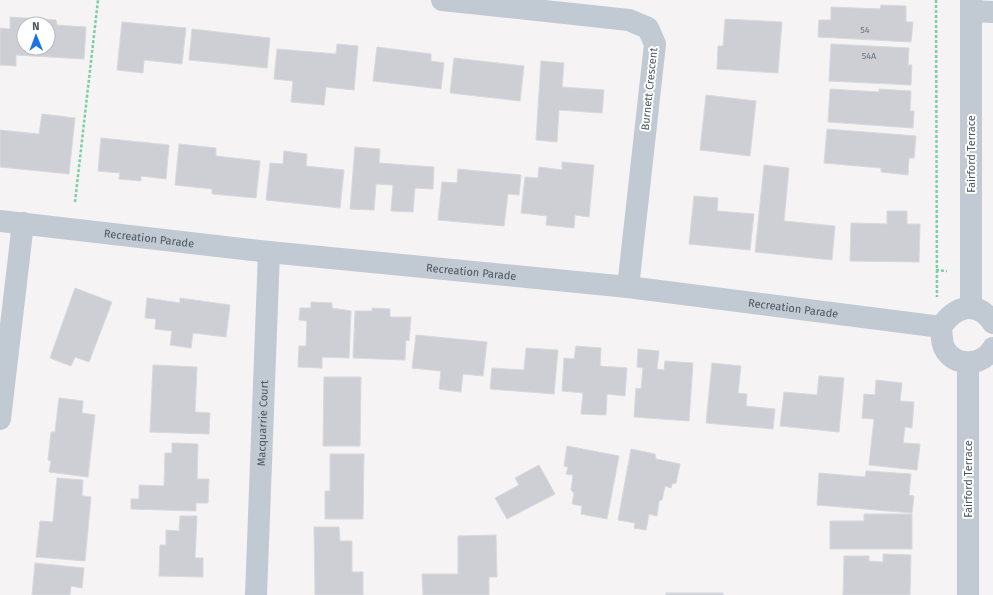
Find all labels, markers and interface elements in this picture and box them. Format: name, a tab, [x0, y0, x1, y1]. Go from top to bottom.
north arrow	[16, 16, 56, 56]
text: N	[32, 20, 40, 33]
house number: 54	[860, 25, 870, 35]
street label: Burnett Crescent	[639, 47, 660, 131]
house number: 54A	[862, 51, 877, 61]
street label: Fairford Terrace	[965, 115, 978, 193]
street label: Recreation Parade	[103, 227, 195, 250]
street label: Recreation Parade	[425, 261, 517, 283]
street label: Recreation Parade	[747, 296, 839, 321]
street label: Macquarrie Court	[255, 380, 271, 466]
street label: Fairford Terrace	[962, 440, 975, 518]

